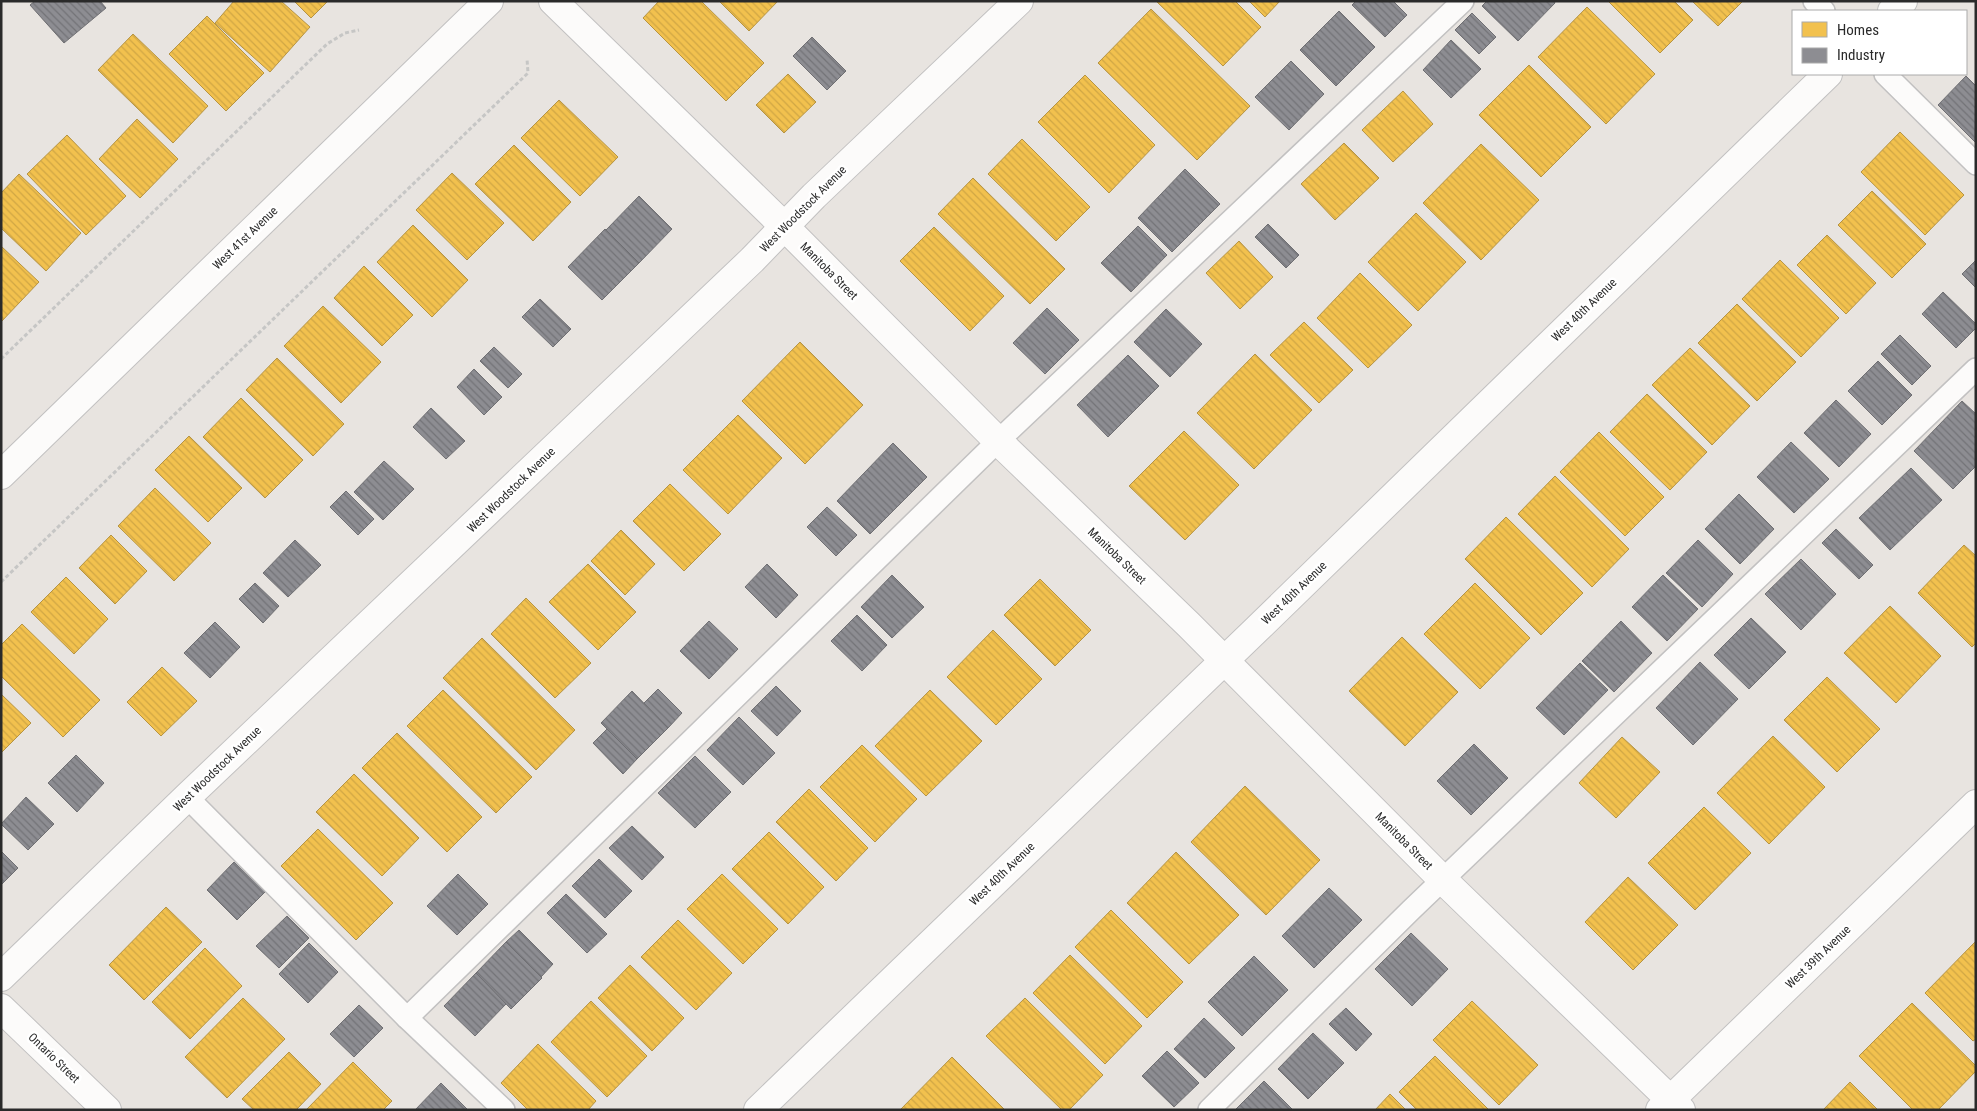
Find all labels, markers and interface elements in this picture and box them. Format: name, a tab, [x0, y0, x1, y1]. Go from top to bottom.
legend	[1792, 10, 1967, 75]
text: Homes	[1837, 21, 1879, 39]
text: Industry	[1837, 46, 1885, 64]
street label: West Woodstock Avenue	[757, 163, 849, 255]
street label: West 41st Avenue	[210, 203, 281, 272]
street label: Manitoba Street	[797, 239, 861, 303]
street label: West 40th Avenue	[1549, 275, 1620, 345]
street label: West Woodstock Avenue	[464, 444, 558, 536]
street label: Manitoba Street	[1085, 525, 1149, 588]
street label: West 40th Avenue	[1259, 558, 1330, 628]
street label: West Woodstock Avenue	[170, 723, 264, 815]
street label: Manitoba Street	[1372, 809, 1436, 873]
street label: West 40th Avenue	[967, 839, 1038, 909]
street label: West 39th Avenue	[1783, 922, 1854, 992]
street label: Ontario Street	[26, 1030, 83, 1086]

